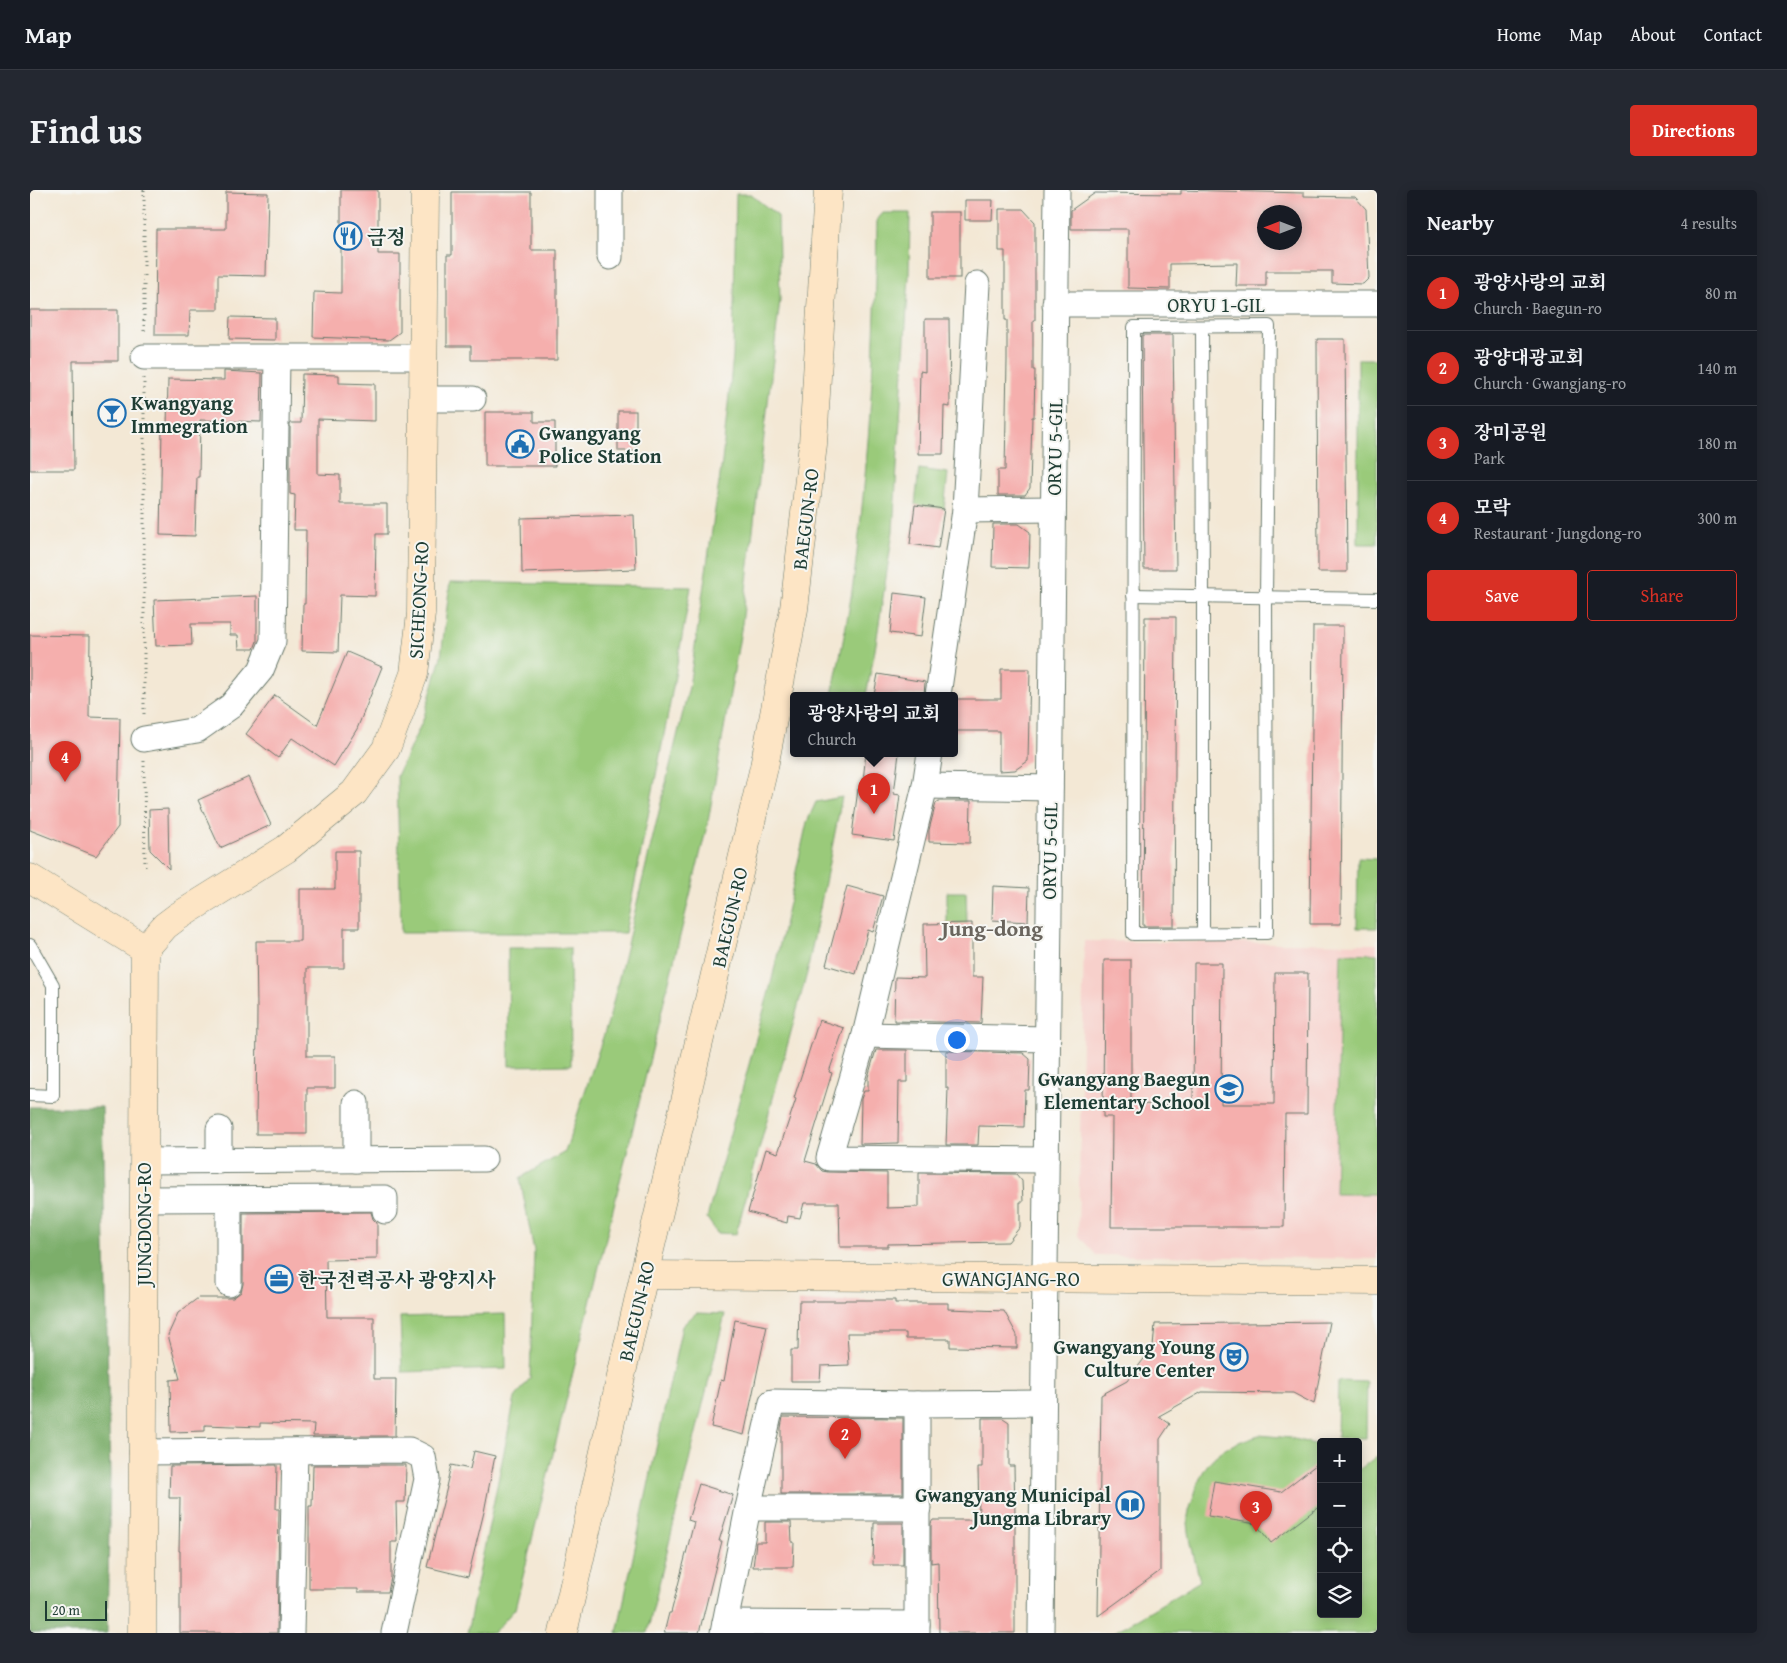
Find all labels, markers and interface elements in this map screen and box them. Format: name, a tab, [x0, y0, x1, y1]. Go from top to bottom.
text: Map	[25, 17, 72, 52]
text: Home	[1497, 21, 1541, 48]
text: Map	[1569, 21, 1602, 48]
text: About	[1630, 21, 1676, 48]
text: Contact	[1704, 21, 1762, 48]
text: Find us	[30, 105, 143, 156]
button: Directions	[1630, 105, 1757, 156]
north arrow	[1257, 205, 1302, 250]
text: Nearby	[1427, 207, 1494, 238]
text: 4 results	[1680, 211, 1737, 235]
restaurant icon: 금정	[333, 221, 363, 251]
place label: 금정	[367, 222, 406, 251]
text: 광양사랑의 교회	[1474, 268, 1607, 296]
text: 1	[1439, 281, 1447, 305]
text: 80 m	[1705, 281, 1737, 305]
street label: ORYU 1-GIL	[1167, 290, 1265, 319]
text: Church · Baegun-ro	[1474, 296, 1602, 320]
text: 광양대광교회	[1474, 343, 1584, 371]
text: 2	[1439, 356, 1447, 380]
text: 140 m	[1697, 356, 1737, 380]
text: Church · Gwangjang-ro	[1474, 371, 1626, 395]
place label: Kwangyang Immegration	[131, 388, 248, 440]
bar icon: Kwangyang Immegration	[97, 398, 127, 428]
street label: ORYU 5-GIL	[1039, 398, 1069, 496]
place label: Gwangyang Police Station	[539, 418, 662, 470]
text: 장미공원	[1474, 418, 1547, 446]
public building icon: Gwangyang Police Station	[505, 429, 535, 459]
text: 3	[1439, 431, 1447, 455]
text: 180 m	[1697, 431, 1737, 455]
text: Park	[1474, 446, 1505, 470]
street label: BAEGUN-RO	[784, 467, 826, 571]
text: 모락	[1474, 493, 1511, 521]
text: 4	[1439, 506, 1447, 530]
text: 300 m	[1697, 506, 1737, 530]
text: Restaurant · Jungdong-ro	[1474, 521, 1642, 545]
street label: SICHEONG-RO	[400, 540, 436, 660]
button: Save	[1427, 570, 1577, 621]
button: Share	[1587, 570, 1737, 621]
popup	[790, 692, 958, 757]
text: 광양사랑의 교회	[808, 699, 940, 727]
text: Church	[808, 727, 856, 751]
pin: 4	[49, 741, 81, 782]
pin: 1	[858, 773, 890, 814]
street label: ORYU 5-GIL	[1034, 802, 1064, 900]
street label: BAEGUN-RO	[703, 864, 755, 970]
district label: Jung-dong	[937, 912, 1043, 944]
your location	[944, 1027, 970, 1053]
place label: Gwangyang Baegun Elementary School	[1038, 1064, 1210, 1116]
school or university icon: Gwangyang Baegun Elementary School	[1214, 1074, 1244, 1104]
street label: JUNGDONG-RO	[129, 1162, 158, 1289]
street label: BAEGUN-RO	[610, 1258, 662, 1364]
office icon: 한국전력공사 광양지사	[264, 1264, 294, 1294]
street label: GWANGJANG-RO	[942, 1264, 1080, 1293]
place label: 한국전력공사 광양지사	[298, 1265, 496, 1294]
place label: Gwangyang Young Culture Center	[1054, 1332, 1215, 1384]
theatre icon: Gwangyang Young Culture Center	[1219, 1342, 1249, 1372]
pin: 2	[829, 1418, 861, 1459]
map controls	[1317, 1438, 1362, 1618]
button: +	[1317, 1438, 1362, 1483]
place label: Gwangyang Municipal Jungma Library	[915, 1480, 1112, 1532]
button: −	[1317, 1483, 1362, 1528]
library icon: Gwangyang Municipal Jungma Library	[1115, 1490, 1145, 1520]
pin: 3	[1240, 1491, 1272, 1532]
button: locate	[1317, 1528, 1362, 1573]
button: layers	[1317, 1573, 1362, 1618]
scale bar	[45, 1598, 108, 1621]
text: 20 m	[52, 1600, 80, 1620]

